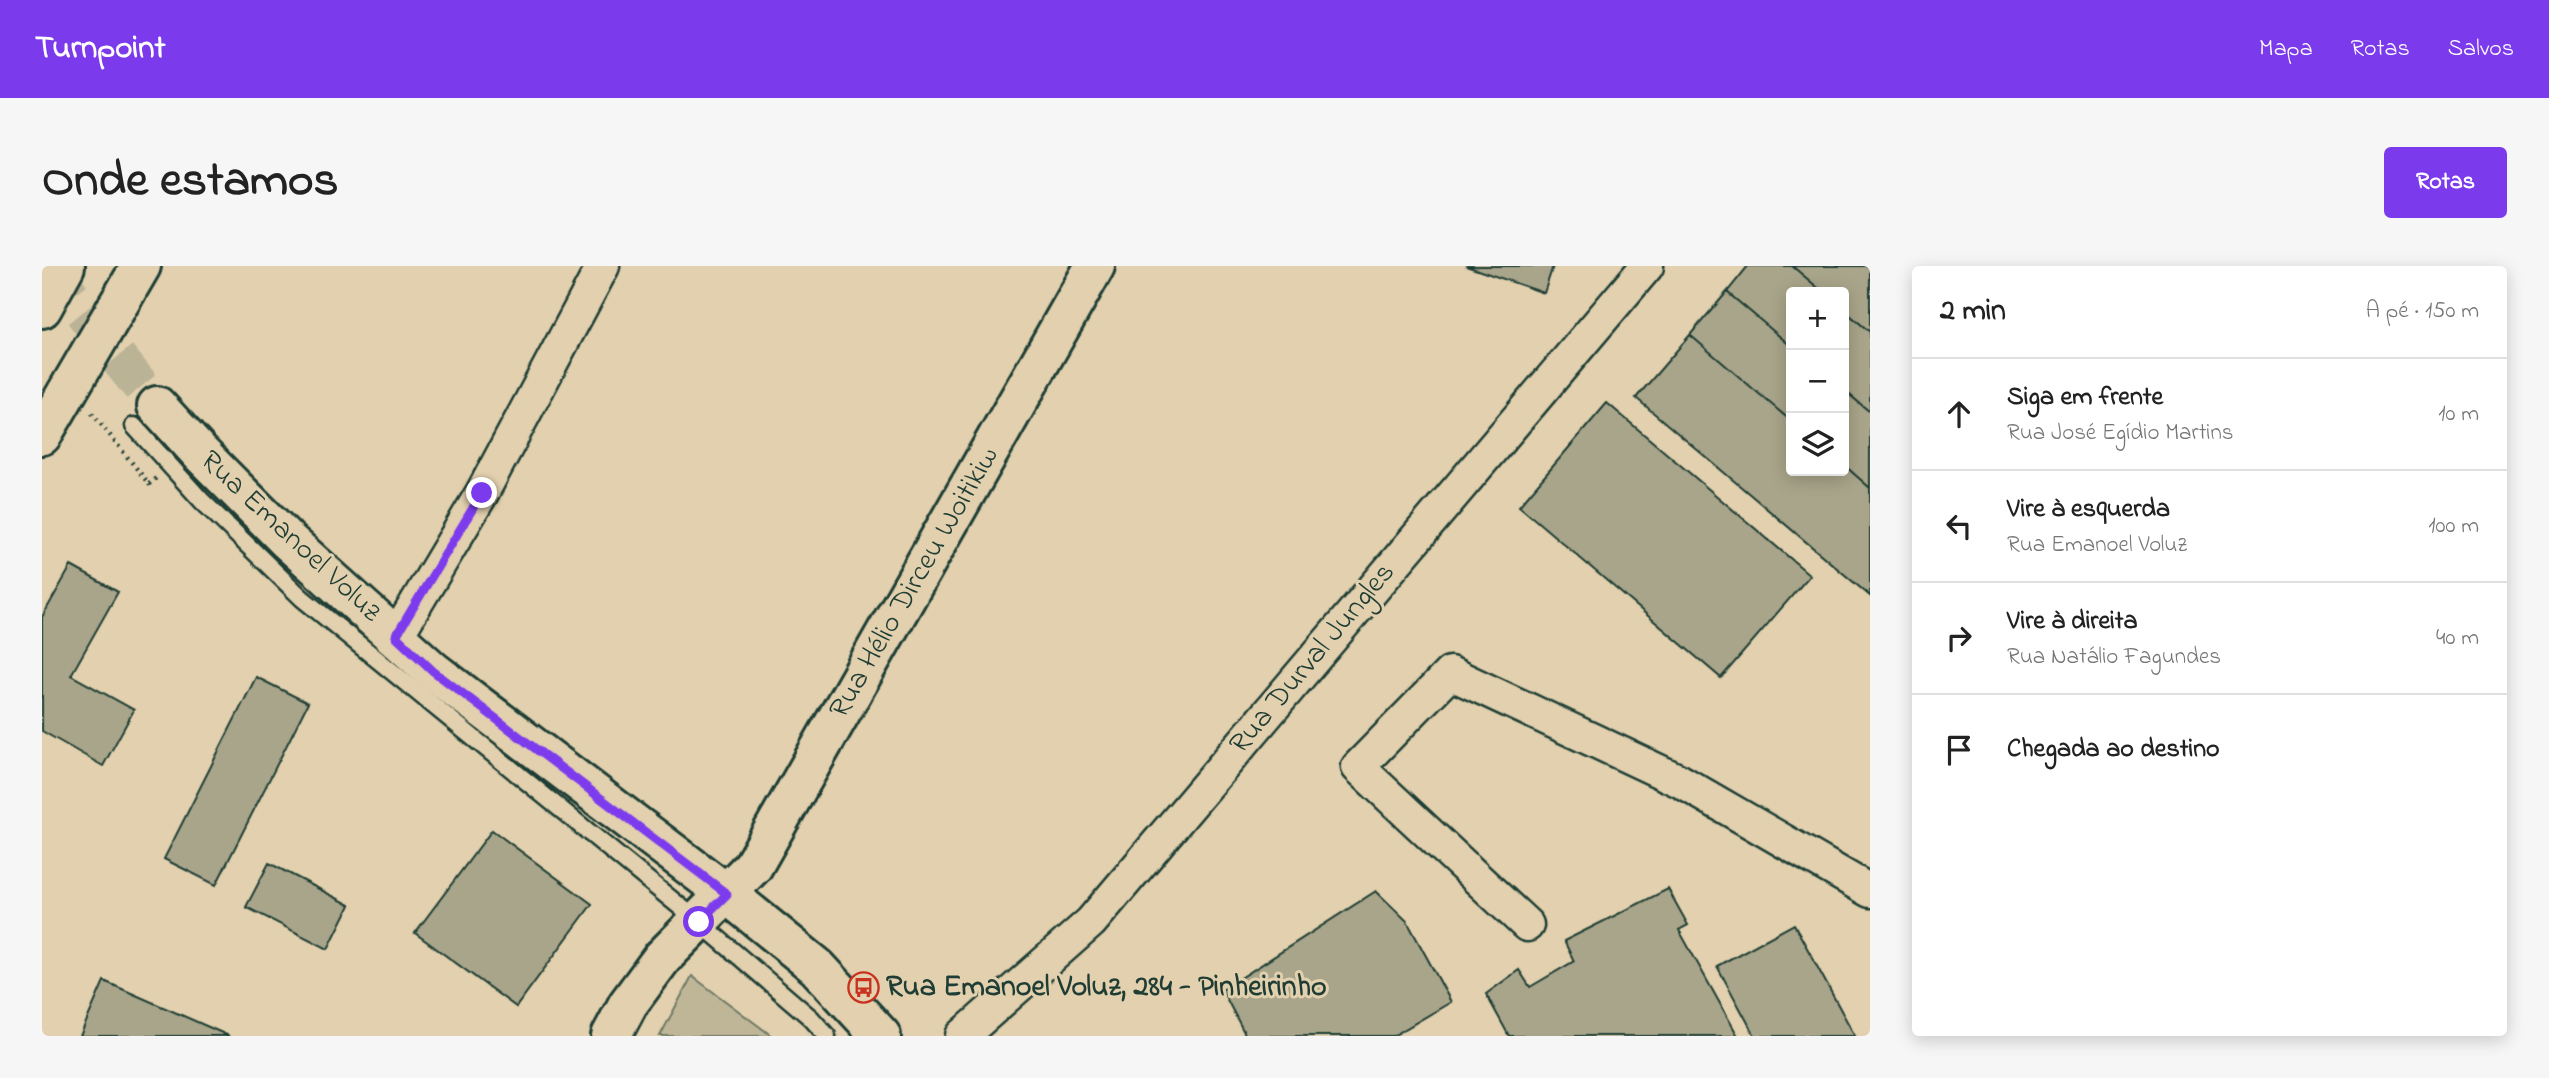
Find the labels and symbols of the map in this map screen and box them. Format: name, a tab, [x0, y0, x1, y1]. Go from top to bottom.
street label: Rua Hélio Dirceu Woitikiw	[819, 439, 1011, 727]
street label: Rua Emanoel Voluz	[189, 441, 391, 633]
route end	[466, 477, 497, 508]
street label: Rua Durval Jungles	[1219, 553, 1407, 765]
route start	[683, 906, 714, 937]
place label: Rua Emanoel Voluz, 284 - Pinheirinho	[886, 966, 1327, 1010]
bus stop icon: Rua Emanoel Voluz, 284 - Pinheirinho	[846, 971, 880, 1005]

